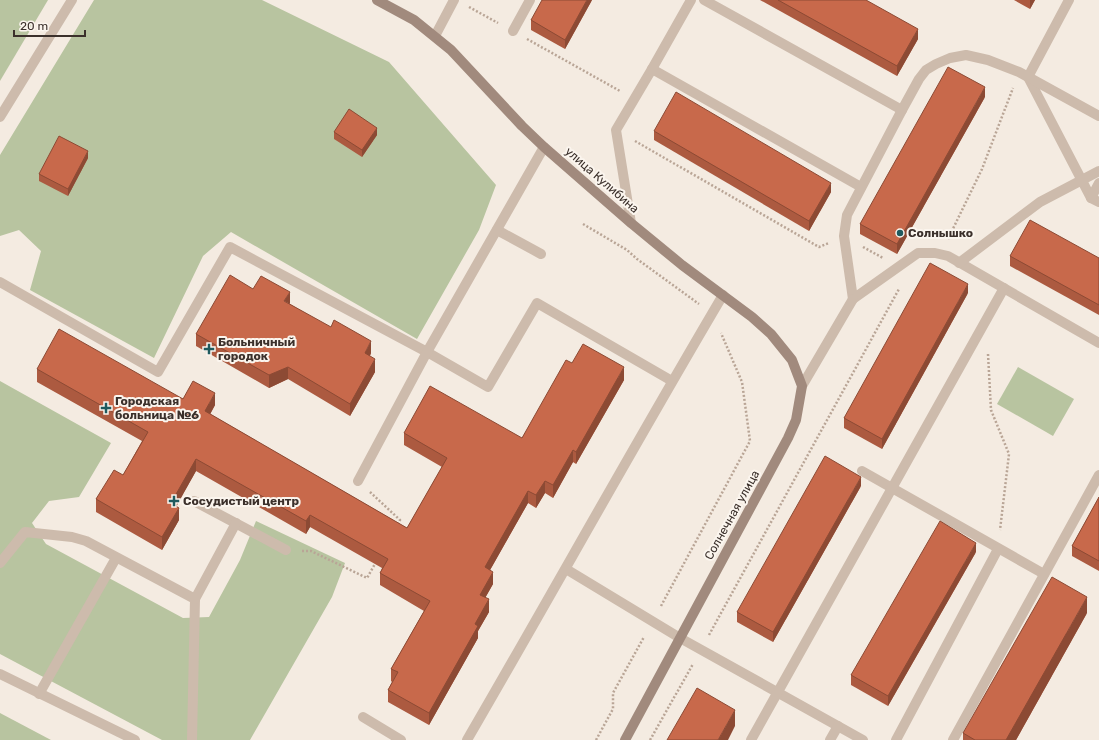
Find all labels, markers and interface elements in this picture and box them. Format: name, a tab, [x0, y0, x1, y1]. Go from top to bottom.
scale bar	[14, 12, 85, 38]
text: 20 m	[20, 19, 48, 33]
street label: улица Кулибина	[562, 144, 642, 216]
place label: Солнышко	[908, 226, 973, 240]
marker: Солнышко	[895, 228, 905, 238]
place label: Больничный городок	[218, 335, 295, 363]
marker: Больничный городок	[203, 343, 215, 355]
place label: Городская больница №6	[115, 394, 199, 422]
marker: Городская больница №6	[100, 402, 112, 414]
street label: Солнечная улица	[702, 468, 762, 562]
place label: Сосудистый центр	[183, 494, 299, 508]
marker: Сосудистый центр	[168, 495, 180, 507]

